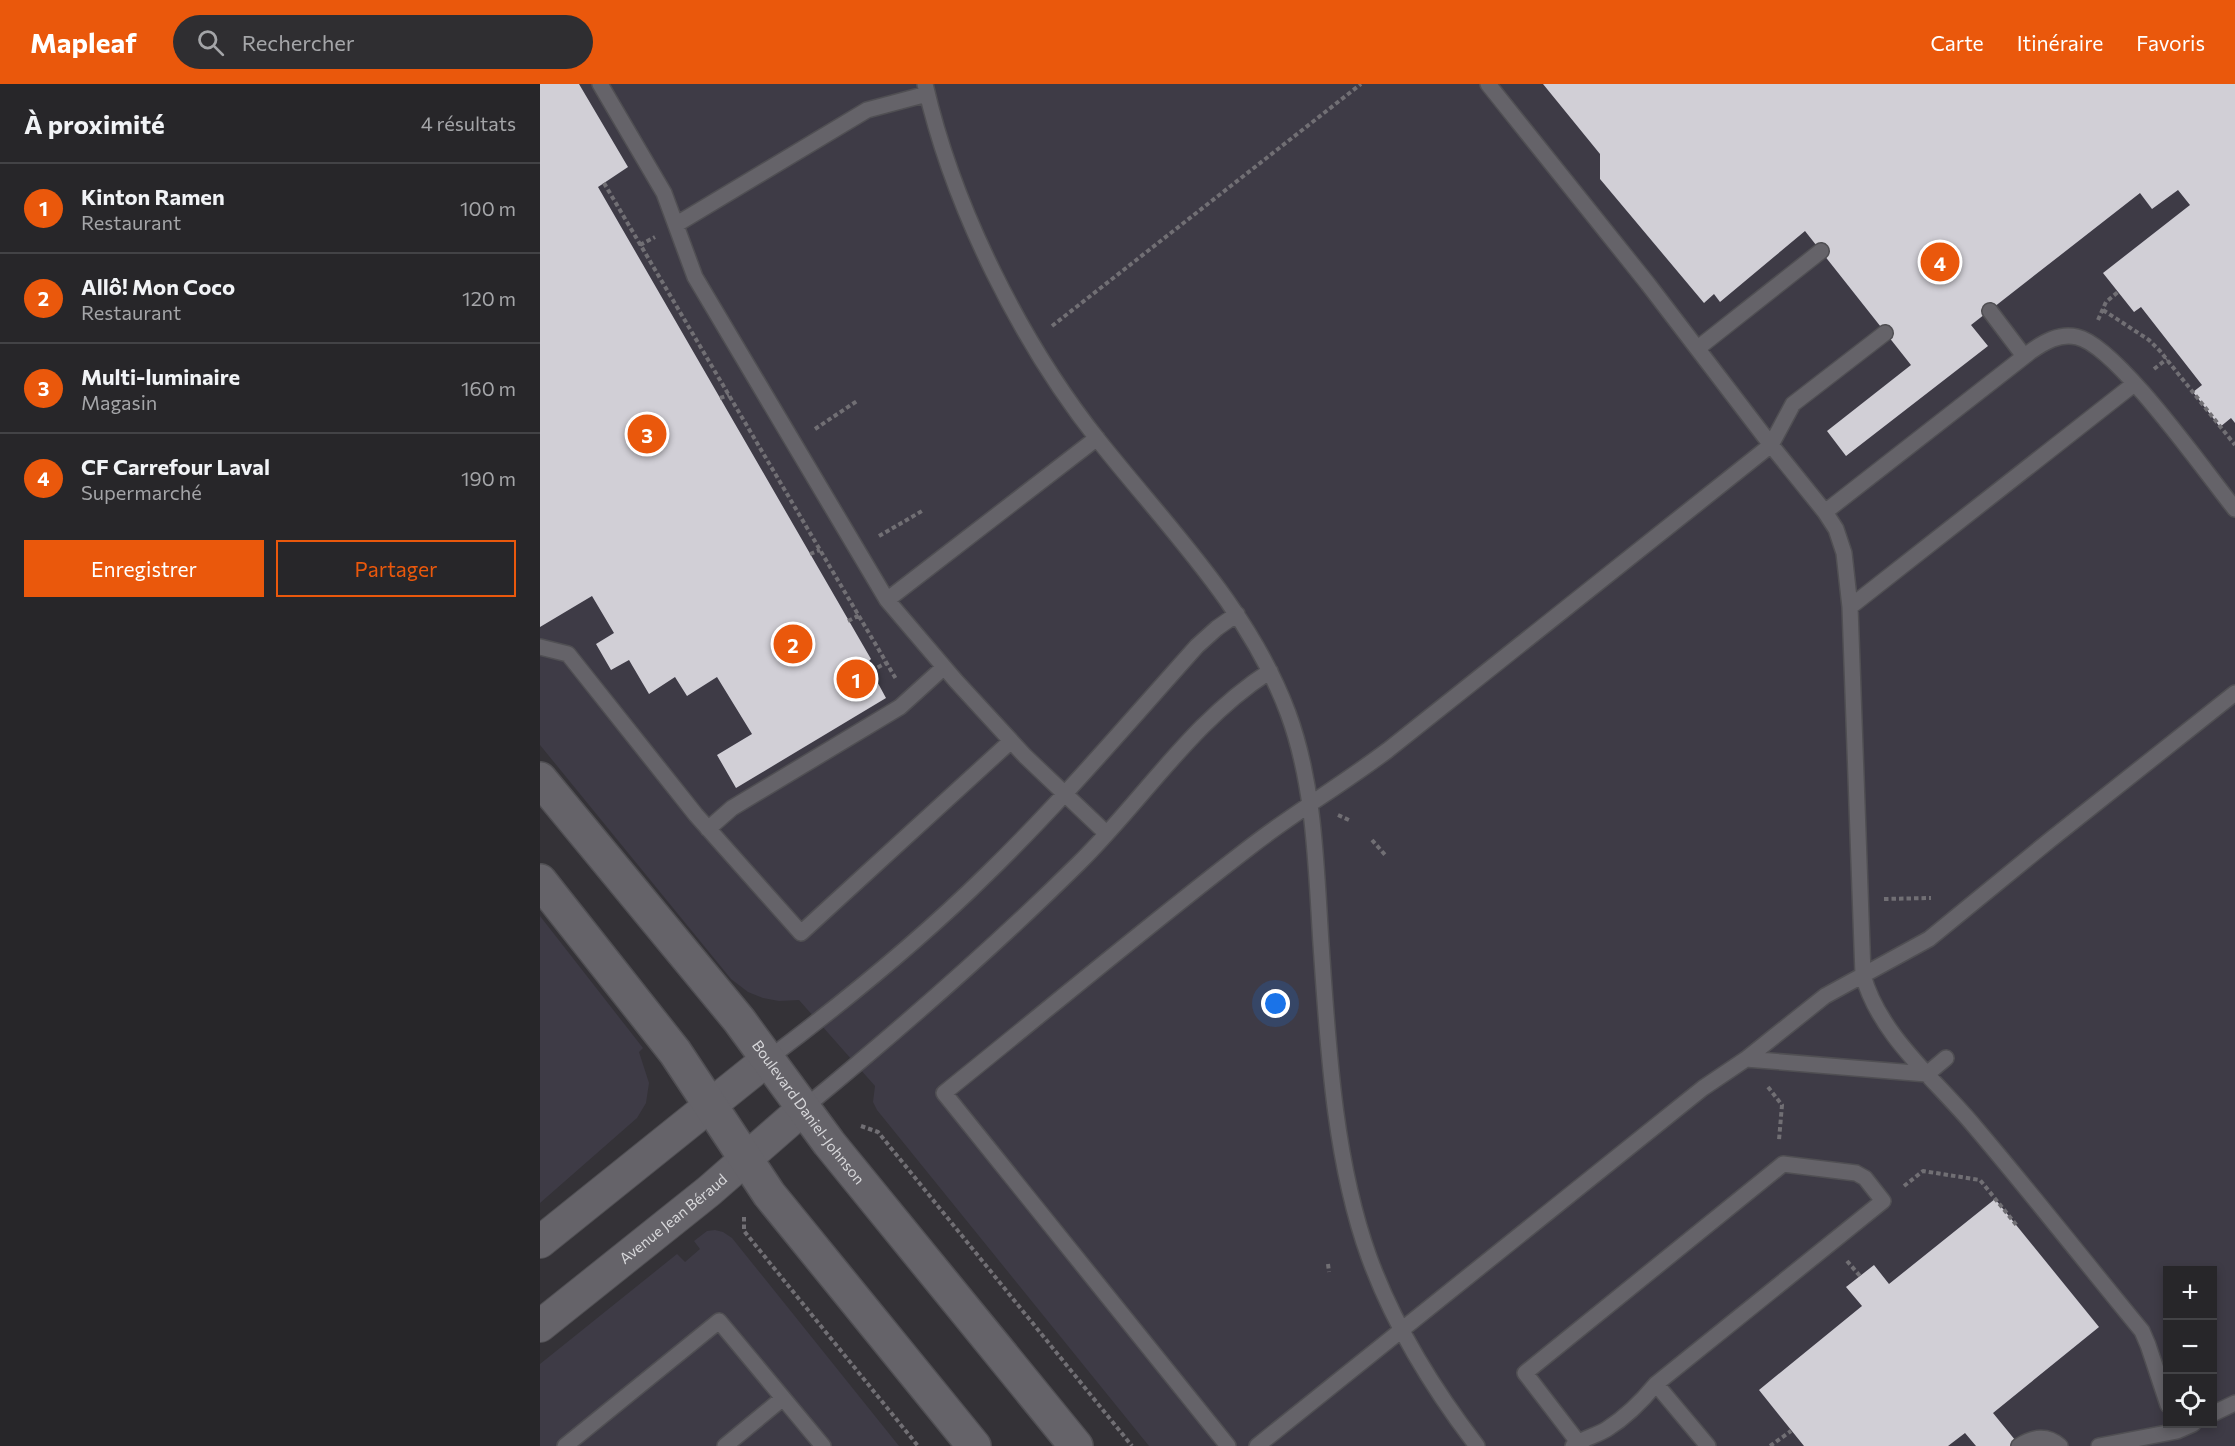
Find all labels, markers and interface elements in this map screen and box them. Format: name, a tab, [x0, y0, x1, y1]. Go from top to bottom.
search box	[173, 15, 593, 69]
text: Mapleaf	[30, 25, 137, 59]
icon: search	[194, 26, 227, 59]
text: Rechercher	[242, 29, 355, 56]
text: Carte	[1930, 30, 1984, 55]
text: Itinéraire	[2017, 30, 2103, 55]
text: Favoris	[2136, 30, 2205, 55]
text: À proximité	[24, 108, 165, 139]
text: 4 résultats	[421, 111, 516, 135]
text: Kinton Ramen	[81, 183, 225, 210]
text: 1	[39, 196, 48, 220]
text: 100 m	[460, 196, 516, 220]
text: Restaurant	[81, 210, 181, 234]
pin: 4	[1920, 240, 1960, 285]
text: Allô! Mon Coco	[81, 273, 235, 300]
text: 2	[38, 286, 49, 310]
text: 120 m	[462, 286, 516, 310]
text: Restaurant	[81, 300, 181, 324]
text: Multi-luminaire	[81, 363, 240, 390]
text: 3	[38, 376, 49, 400]
text: 160 m	[461, 376, 516, 400]
text: Magasin	[81, 390, 157, 414]
pin: 3	[628, 412, 666, 456]
text: CF Carrefour Laval	[81, 453, 270, 480]
text: 4	[37, 466, 50, 490]
text: 190 m	[461, 466, 516, 490]
text: Supermarché	[81, 480, 202, 504]
button: Enregistrer	[24, 540, 264, 597]
button: Partager	[276, 540, 516, 597]
pin: 2	[774, 622, 812, 666]
pin: 1	[836, 656, 876, 702]
your location	[1261, 989, 1290, 1018]
street label: Boulevard Daniel-Johnson	[749, 1036, 869, 1188]
street label: Avenue Jean Béraud	[615, 1170, 730, 1267]
map controls	[2163, 1266, 2217, 1428]
button: +	[2163, 1266, 2217, 1320]
button: −	[2163, 1320, 2217, 1374]
button: locate	[2163, 1374, 2217, 1428]

